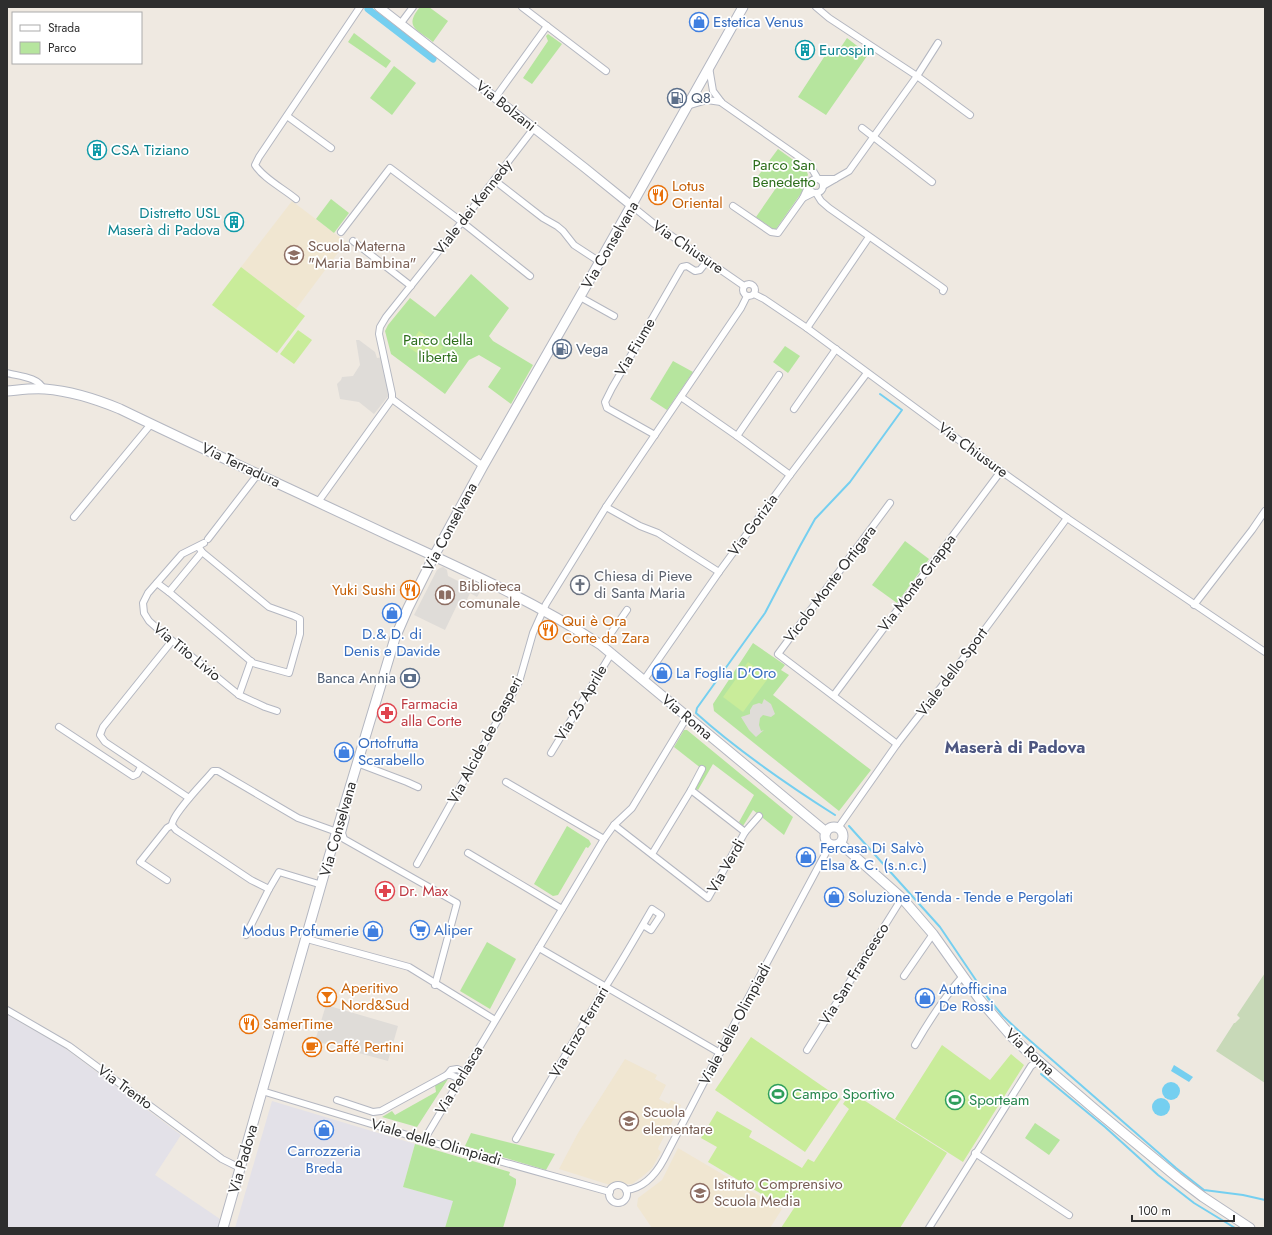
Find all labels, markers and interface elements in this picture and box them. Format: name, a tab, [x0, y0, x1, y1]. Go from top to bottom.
shop icon: Estetica Venus	[688, 11, 710, 33]
place label: Estetica Venus	[713, 11, 803, 33]
legend	[12, 12, 142, 64]
text: Strada	[48, 19, 80, 37]
text: Parco	[48, 39, 77, 57]
building icon: Eurospin	[794, 39, 816, 61]
place label: Eurospin	[819, 39, 875, 61]
street label: Via Bolzani	[471, 75, 541, 137]
fuel station icon: Q8	[666, 87, 688, 109]
place label: Q8	[691, 87, 711, 109]
building icon: CSA Tiziano	[86, 139, 108, 161]
place label: CSA Tiziano	[111, 139, 189, 161]
street label: Viale dei Kennedy	[429, 154, 518, 259]
park label: Parco San Benedetto	[752, 154, 816, 193]
place label: Lotus Oriental	[672, 175, 723, 214]
restaurant icon: Lotus Oriental	[647, 184, 669, 206]
street label: Via Conselvana	[576, 197, 644, 293]
place label: Distretto USL Maserà di Padova	[108, 202, 220, 241]
building icon: Distretto USL Maserà di Padova	[223, 211, 245, 233]
street label: Via Chiusure	[648, 215, 728, 279]
place label: Scuola Materna "Maria Bambina"	[308, 235, 416, 274]
school or university icon: Scuola Materna "Maria Bambina"	[283, 244, 305, 266]
street label: Via Fiume	[609, 313, 661, 380]
park label: Parco della libertà	[403, 329, 473, 368]
fuel station icon: Vega	[551, 338, 573, 360]
place label: Vega	[576, 338, 608, 360]
street label: Via Chiusure	[933, 417, 1013, 483]
street label: Via Terradura	[198, 437, 284, 493]
street label: Via Conselvana	[417, 479, 483, 575]
street label: Via Gorizia	[723, 489, 783, 561]
street label: Vicolo Monte Ortigara	[778, 521, 882, 647]
street label: Via Monte Grappa	[873, 529, 961, 637]
place label: Chiesa di Pieve di Santa Maria	[594, 565, 692, 604]
church icon: Chiesa di Pieve di Santa Maria	[569, 574, 591, 596]
place label: Biblioteca comunale	[459, 575, 521, 614]
place label: Yuki Sushi	[332, 579, 396, 601]
restaurant icon: Yuki Sushi	[399, 579, 421, 601]
library icon: Biblioteca comunale	[434, 584, 456, 606]
shop icon: D.& D. di Denis e Davide	[381, 602, 403, 624]
place label: Qui è Ora Corte da Zara	[562, 610, 649, 649]
street label: Via Tito Livio	[148, 618, 226, 686]
restaurant icon: Qui è Ora Corte da Zara	[537, 619, 559, 641]
place label: D.& D. di Denis e Davide	[344, 623, 441, 662]
street label: Viale dello Sport	[911, 623, 993, 721]
street label: Via 25 Aprile	[550, 660, 613, 745]
shop icon: La Foglia D'Oro	[651, 662, 673, 684]
place label: La Foglia D'Oro	[676, 662, 776, 684]
place label: Banca Annia	[317, 667, 396, 689]
bank icon: Banca Annia	[399, 667, 421, 689]
street label: Via Alcide de Gasperi	[442, 672, 528, 808]
street label: Via Roma	[657, 689, 717, 745]
place label: Farmacia alla Corte	[401, 693, 462, 732]
pharmacy icon: Farmacia alla Corte	[376, 702, 398, 724]
place label: Ortofrutta Scarabello	[358, 732, 424, 771]
district label: Maserà di Padova	[944, 735, 1086, 759]
shop icon: Ortofrutta Scarabello	[333, 741, 355, 763]
street label: Via Conselvana	[314, 779, 362, 879]
street label: Via Verdi	[702, 835, 750, 897]
place label: Fercasa Di Salvò Elsa & C. (s.n.c.)	[820, 837, 927, 876]
shop icon: Fercasa Di Salvò Elsa & C. (s.n.c.)	[795, 846, 817, 868]
pharmacy icon: Dr. Max	[374, 880, 396, 902]
place label: Dr. Max	[399, 880, 449, 902]
shop icon: Soluzione Tenda - Tende e Pergolati	[823, 886, 845, 908]
place label: Soluzione Tenda - Tende e Pergolati	[848, 886, 1073, 908]
supermarket icon: Aliper	[409, 919, 431, 941]
place label: Aliper	[434, 919, 474, 941]
street label: Via San Francesco	[814, 919, 894, 1029]
place label: Modus Profumerie	[242, 920, 359, 942]
shop icon: Modus Profumerie	[362, 920, 384, 942]
street label: Viale delle Olimpiadi	[694, 959, 776, 1089]
place label: Aperitivo Nord&Sud	[341, 977, 409, 1016]
place label: Autofficina De Rossi	[939, 978, 1007, 1017]
street label: Via Enzo Ferrari	[544, 982, 614, 1082]
bar icon: Aperitivo Nord&Sud	[316, 986, 338, 1008]
shop icon: Autofficina De Rossi	[914, 987, 936, 1009]
restaurant icon: SamerTime	[238, 1013, 260, 1035]
place label: SamerTime	[263, 1013, 333, 1035]
street label: Via Roma	[1000, 1023, 1060, 1081]
cafe icon: Caffé Pertini	[301, 1036, 323, 1058]
place label: Caffé Pertini	[326, 1036, 404, 1058]
street label: Via Perlasca	[430, 1041, 488, 1119]
street label: Via Trento	[93, 1059, 157, 1115]
sports icon: Campo Sportivo	[767, 1083, 789, 1105]
place label: Campo Sportivo	[792, 1083, 895, 1105]
sports icon: Sporteam	[944, 1089, 966, 1111]
place label: Sporteam	[969, 1089, 1029, 1111]
place label: Scuola elementare	[643, 1101, 713, 1140]
school or university icon: Scuola elementare	[618, 1110, 640, 1132]
street label: Viale delle Olimpiadi	[368, 1113, 504, 1171]
shop icon: Carrozzeria Breda	[313, 1119, 335, 1141]
street label: Via Padova	[223, 1122, 263, 1196]
place label: Carrozzeria Breda	[287, 1140, 361, 1179]
place label: Istituto Comprensivo Scuola Media	[714, 1173, 843, 1212]
school or university icon: Istituto Comprensivo Scuola Media	[689, 1182, 711, 1204]
scale bar	[1132, 1197, 1234, 1223]
text: 100 m	[1138, 1202, 1171, 1220]

